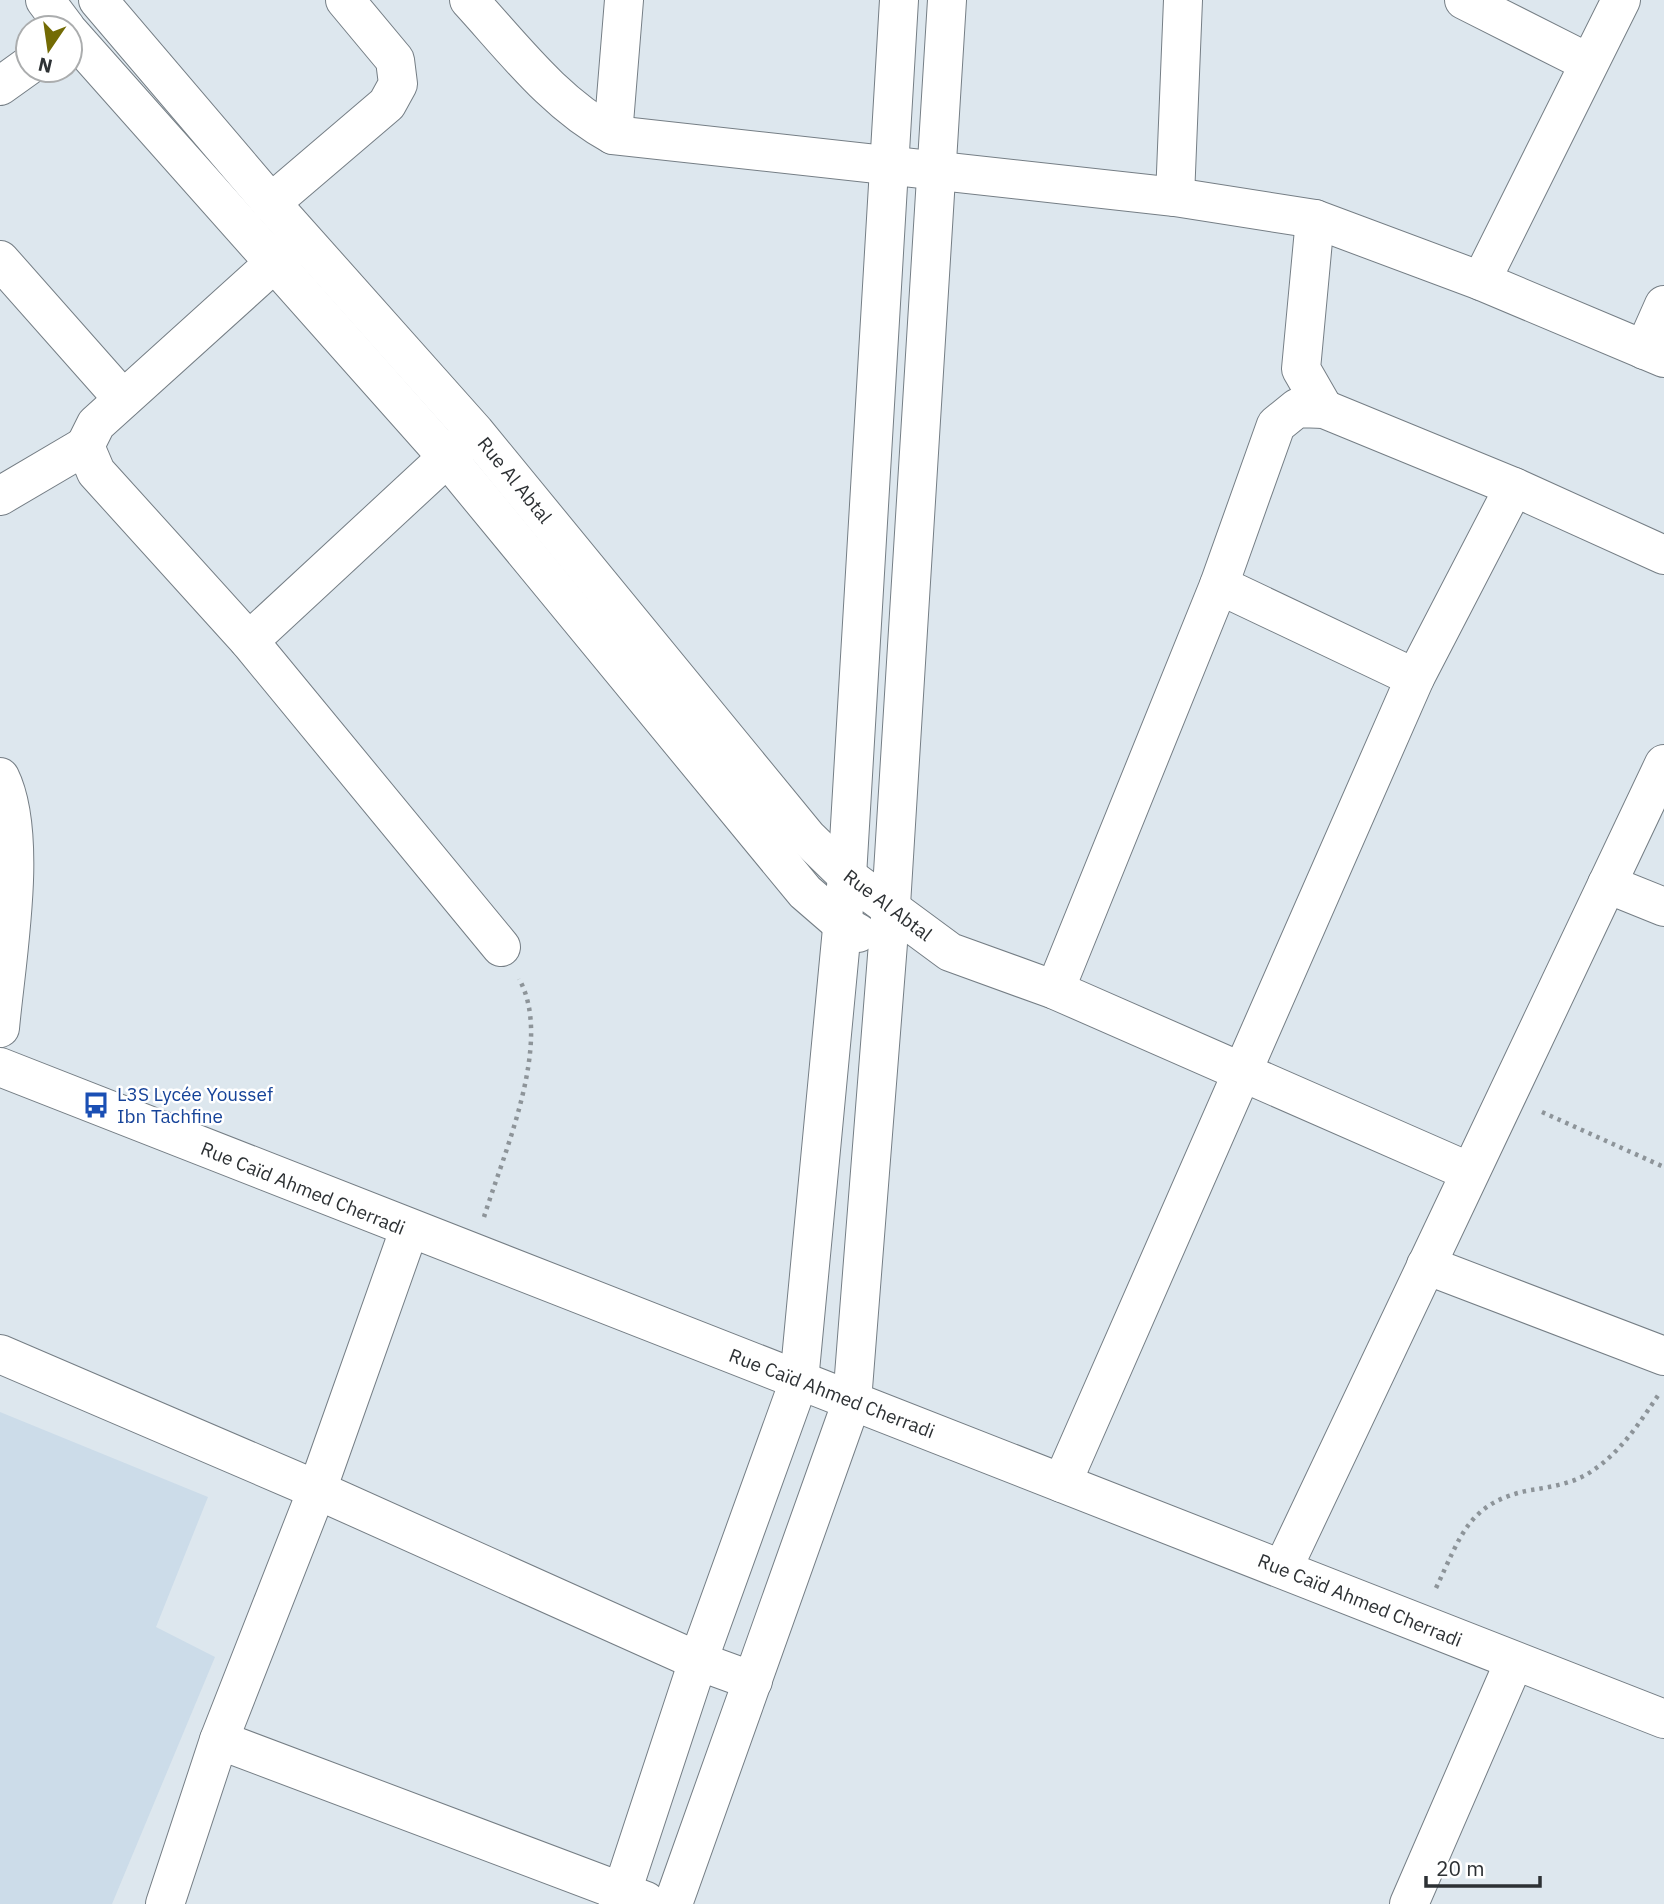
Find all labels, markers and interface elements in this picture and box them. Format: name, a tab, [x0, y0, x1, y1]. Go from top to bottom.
north arrow	[14, 14, 84, 84]
text: N	[36, 52, 55, 79]
street label: Rue Al Abtal	[473, 432, 557, 528]
street label: Rue Al Abtal	[839, 864, 937, 946]
place label: L3S Lycée Youssef Ibn Tachfine	[117, 1082, 273, 1128]
bus stop icon: L3S Lycée Youssef Ibn Tachfine	[81, 1090, 111, 1120]
street label: Rue Caïd Ahmed Cherradi	[197, 1136, 409, 1240]
street label: Rue Caïd Ahmed Cherradi	[726, 1343, 938, 1443]
street label: Rue Caïd Ahmed Cherradi	[1254, 1548, 1466, 1652]
scale bar	[1426, 1844, 1540, 1888]
text: 20 m	[1436, 1854, 1485, 1882]

